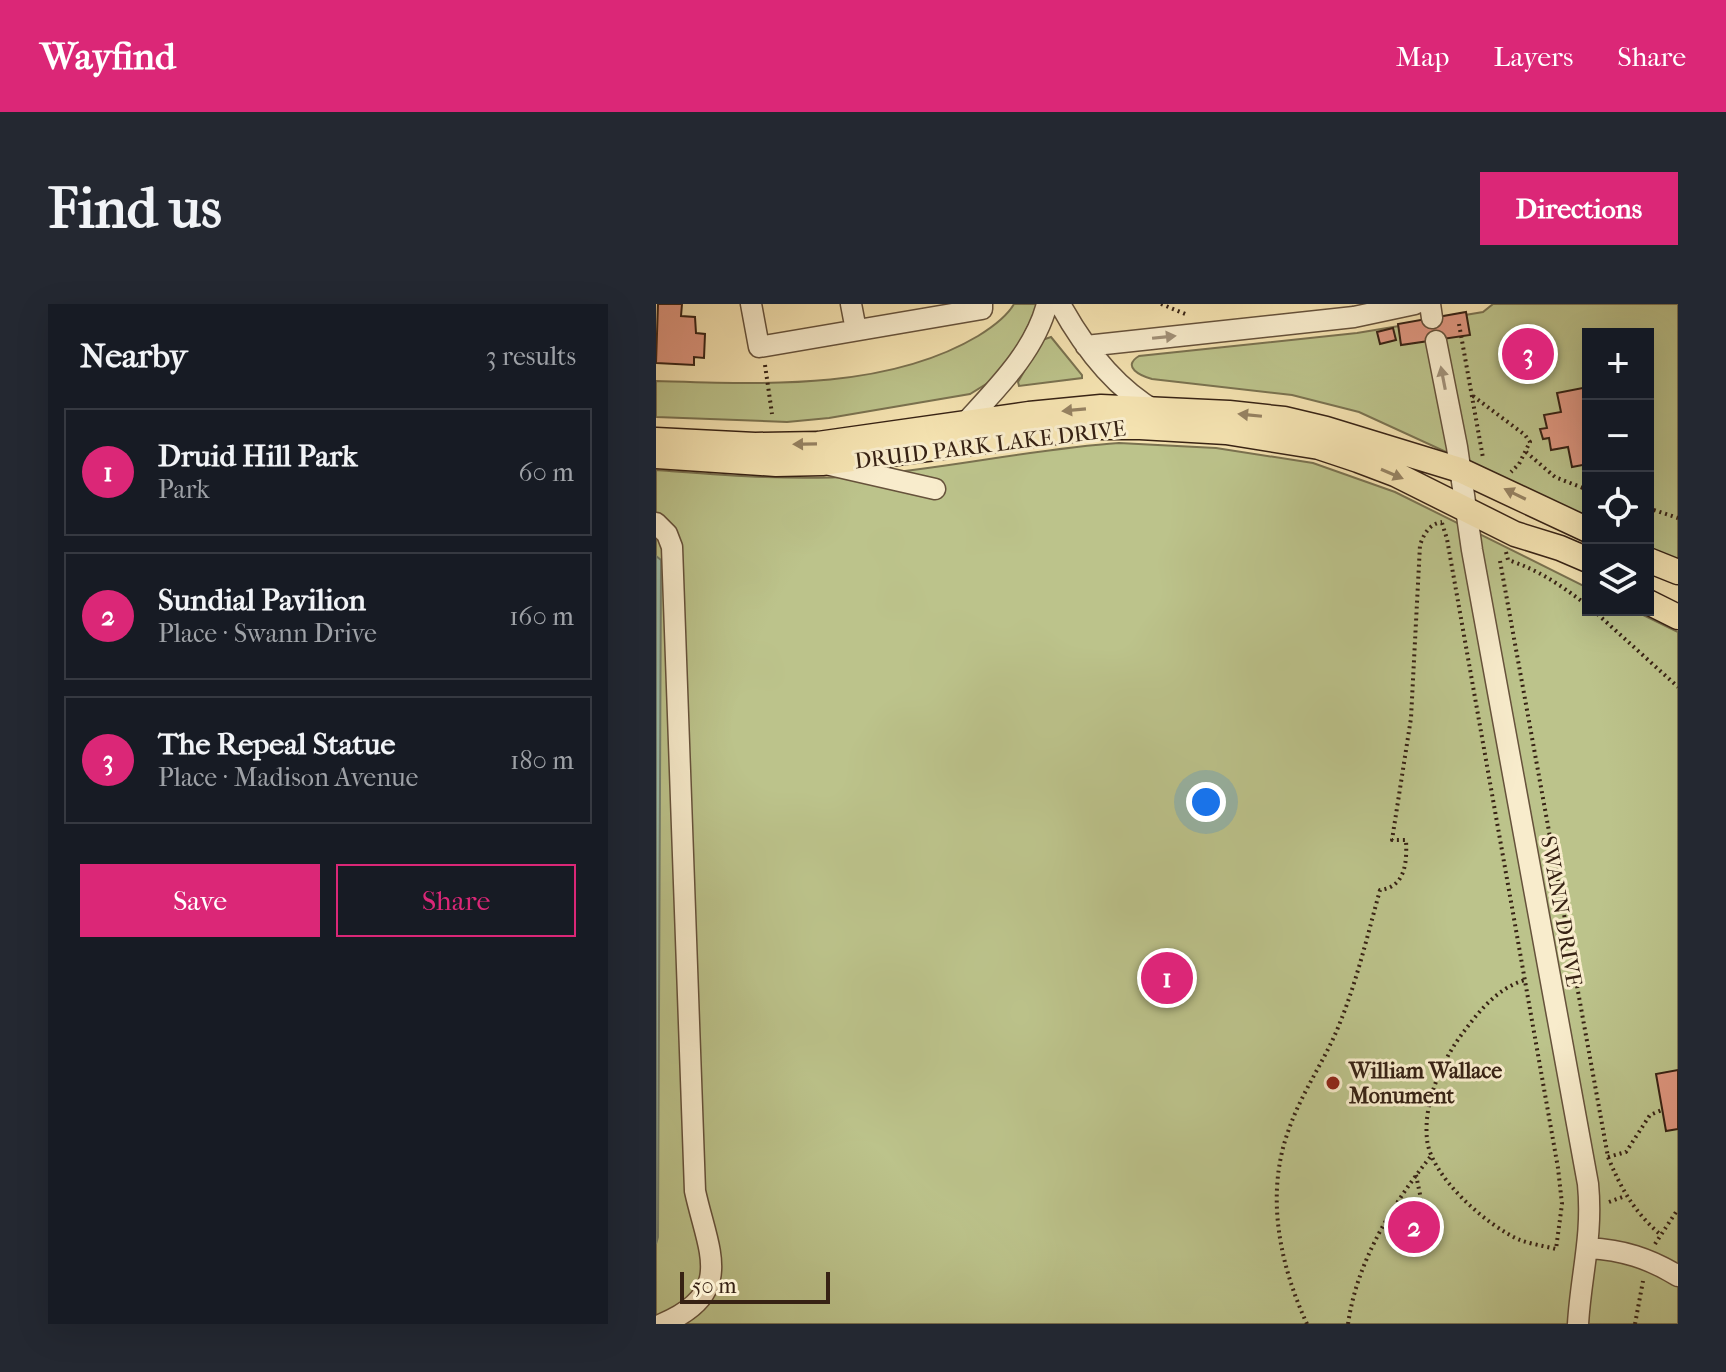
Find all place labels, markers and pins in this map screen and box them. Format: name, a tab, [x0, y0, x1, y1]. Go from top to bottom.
pin: 3	[1502, 324, 1554, 384]
pin: 1	[1141, 948, 1193, 1008]
place label: William Wallace Monument	[1348, 1058, 1502, 1109]
marker: William Wallace Monument	[1324, 1074, 1342, 1092]
pin: 2	[1388, 1197, 1440, 1257]

